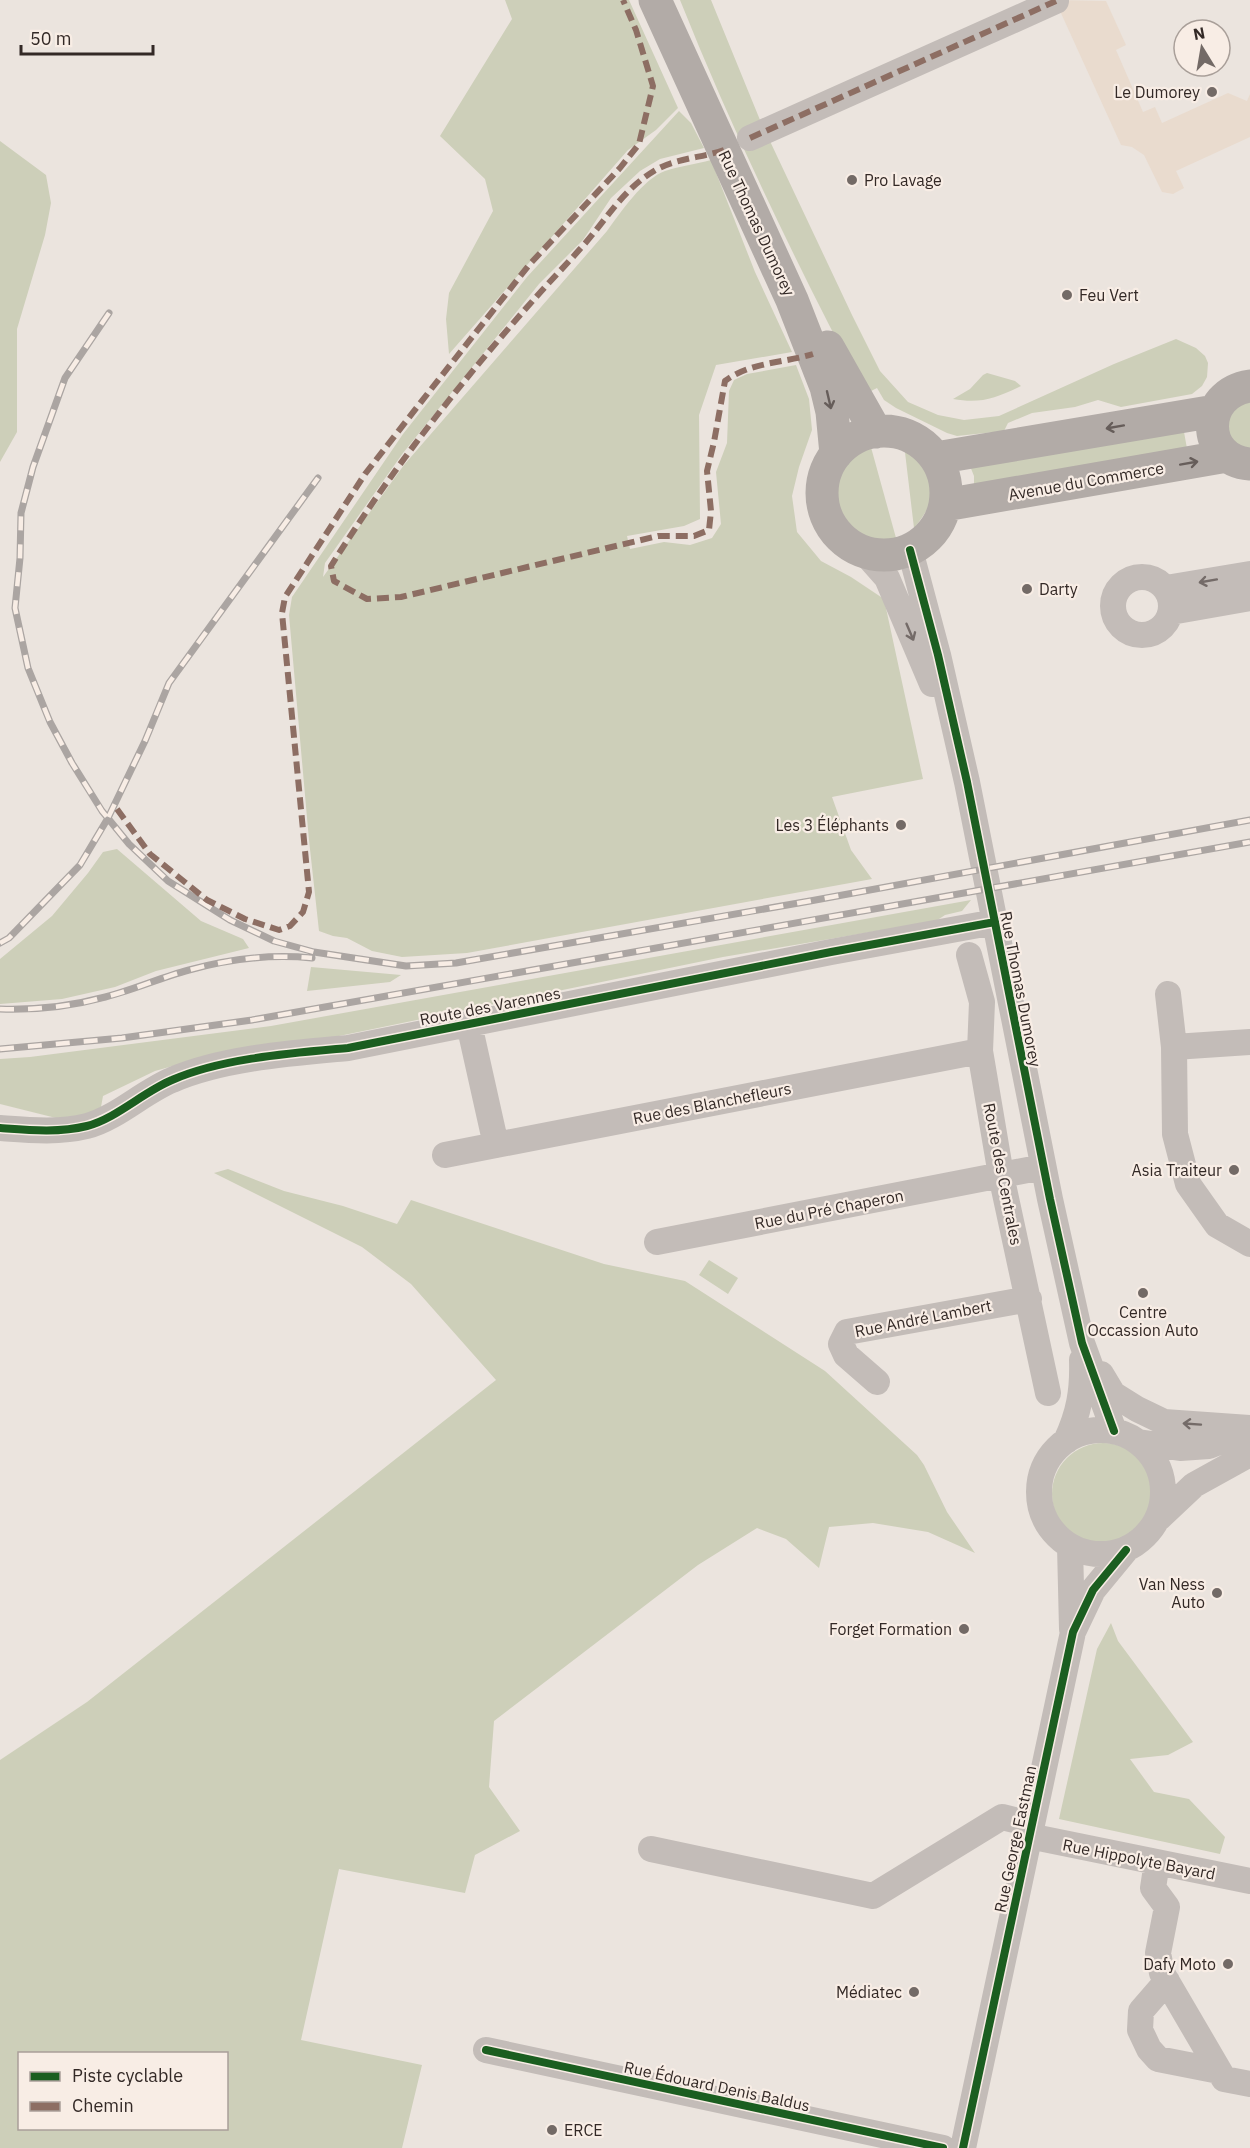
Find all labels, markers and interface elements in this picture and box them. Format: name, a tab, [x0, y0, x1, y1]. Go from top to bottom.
scale bar	[21, 18, 153, 56]
north arrow	[1172, 18, 1232, 78]
text: N	[1192, 22, 1207, 44]
text: 50 m	[30, 27, 72, 50]
place label: Le Dumorey	[1114, 82, 1200, 102]
marker: Le Dumorey	[1205, 85, 1219, 99]
street label: Rue Thomas Dumorey	[714, 147, 800, 299]
place label: Pro Lavage	[864, 170, 942, 190]
marker: Pro Lavage	[845, 173, 859, 187]
place label: Feu Vert	[1079, 285, 1139, 305]
marker: Feu Vert	[1060, 288, 1074, 302]
one-way arrow	[824, 390, 835, 409]
one-way arrow	[1106, 422, 1126, 433]
street label: Avenue du Commerce	[1007, 457, 1165, 505]
one-way arrow	[1179, 457, 1198, 468]
one-way arrow	[1199, 576, 1218, 587]
place label: Darty	[1039, 579, 1078, 599]
marker: Darty	[1020, 582, 1034, 596]
one-way arrow	[905, 622, 916, 641]
place label: Les 3 Éléphants	[776, 814, 889, 835]
marker: Les 3 Éléphants	[894, 818, 908, 832]
street label: Rue Thomas Dumorey	[996, 909, 1046, 1069]
street label: Route des Varennes	[418, 983, 562, 1029]
street label: Rue des Blanchefleurs	[631, 1078, 793, 1128]
street label: Route des Centrales	[979, 1101, 1027, 1247]
place label: Asia Traiteur	[1132, 1160, 1222, 1180]
marker: Asia Traiteur	[1227, 1163, 1241, 1177]
street label: Rue du Pré Chaperon	[753, 1185, 905, 1233]
marker: Centre Occassion Auto	[1136, 1286, 1150, 1300]
street label: Rue André Lambert	[853, 1295, 993, 1341]
place label: Centre Occassion Auto	[1087, 1302, 1199, 1340]
one-way arrow	[1182, 1418, 1202, 1429]
place label: Van Ness Auto	[1139, 1574, 1205, 1612]
marker: Van Ness Auto	[1210, 1586, 1224, 1600]
place label: Forget Formation	[829, 1619, 952, 1639]
marker: Forget Formation	[957, 1622, 971, 1636]
street label: Rue George Eastman	[990, 1764, 1040, 1914]
street label: Rue Hippolyte Bayard	[1061, 1834, 1217, 1884]
place label: Dafy Moto	[1143, 1954, 1216, 1974]
marker: Dafy Moto	[1221, 1957, 1235, 1971]
place label: Médiatec	[836, 1982, 902, 2002]
marker: Médiatec	[907, 1985, 921, 1999]
legend	[18, 2052, 228, 2130]
street label: Rue Édouard Denis Baldus	[622, 2056, 812, 2115]
text: Piste cyclable	[72, 2064, 183, 2087]
text: Chemin	[72, 2094, 134, 2117]
place label: ERCE	[564, 2120, 603, 2140]
marker: ERCE	[545, 2123, 559, 2137]

